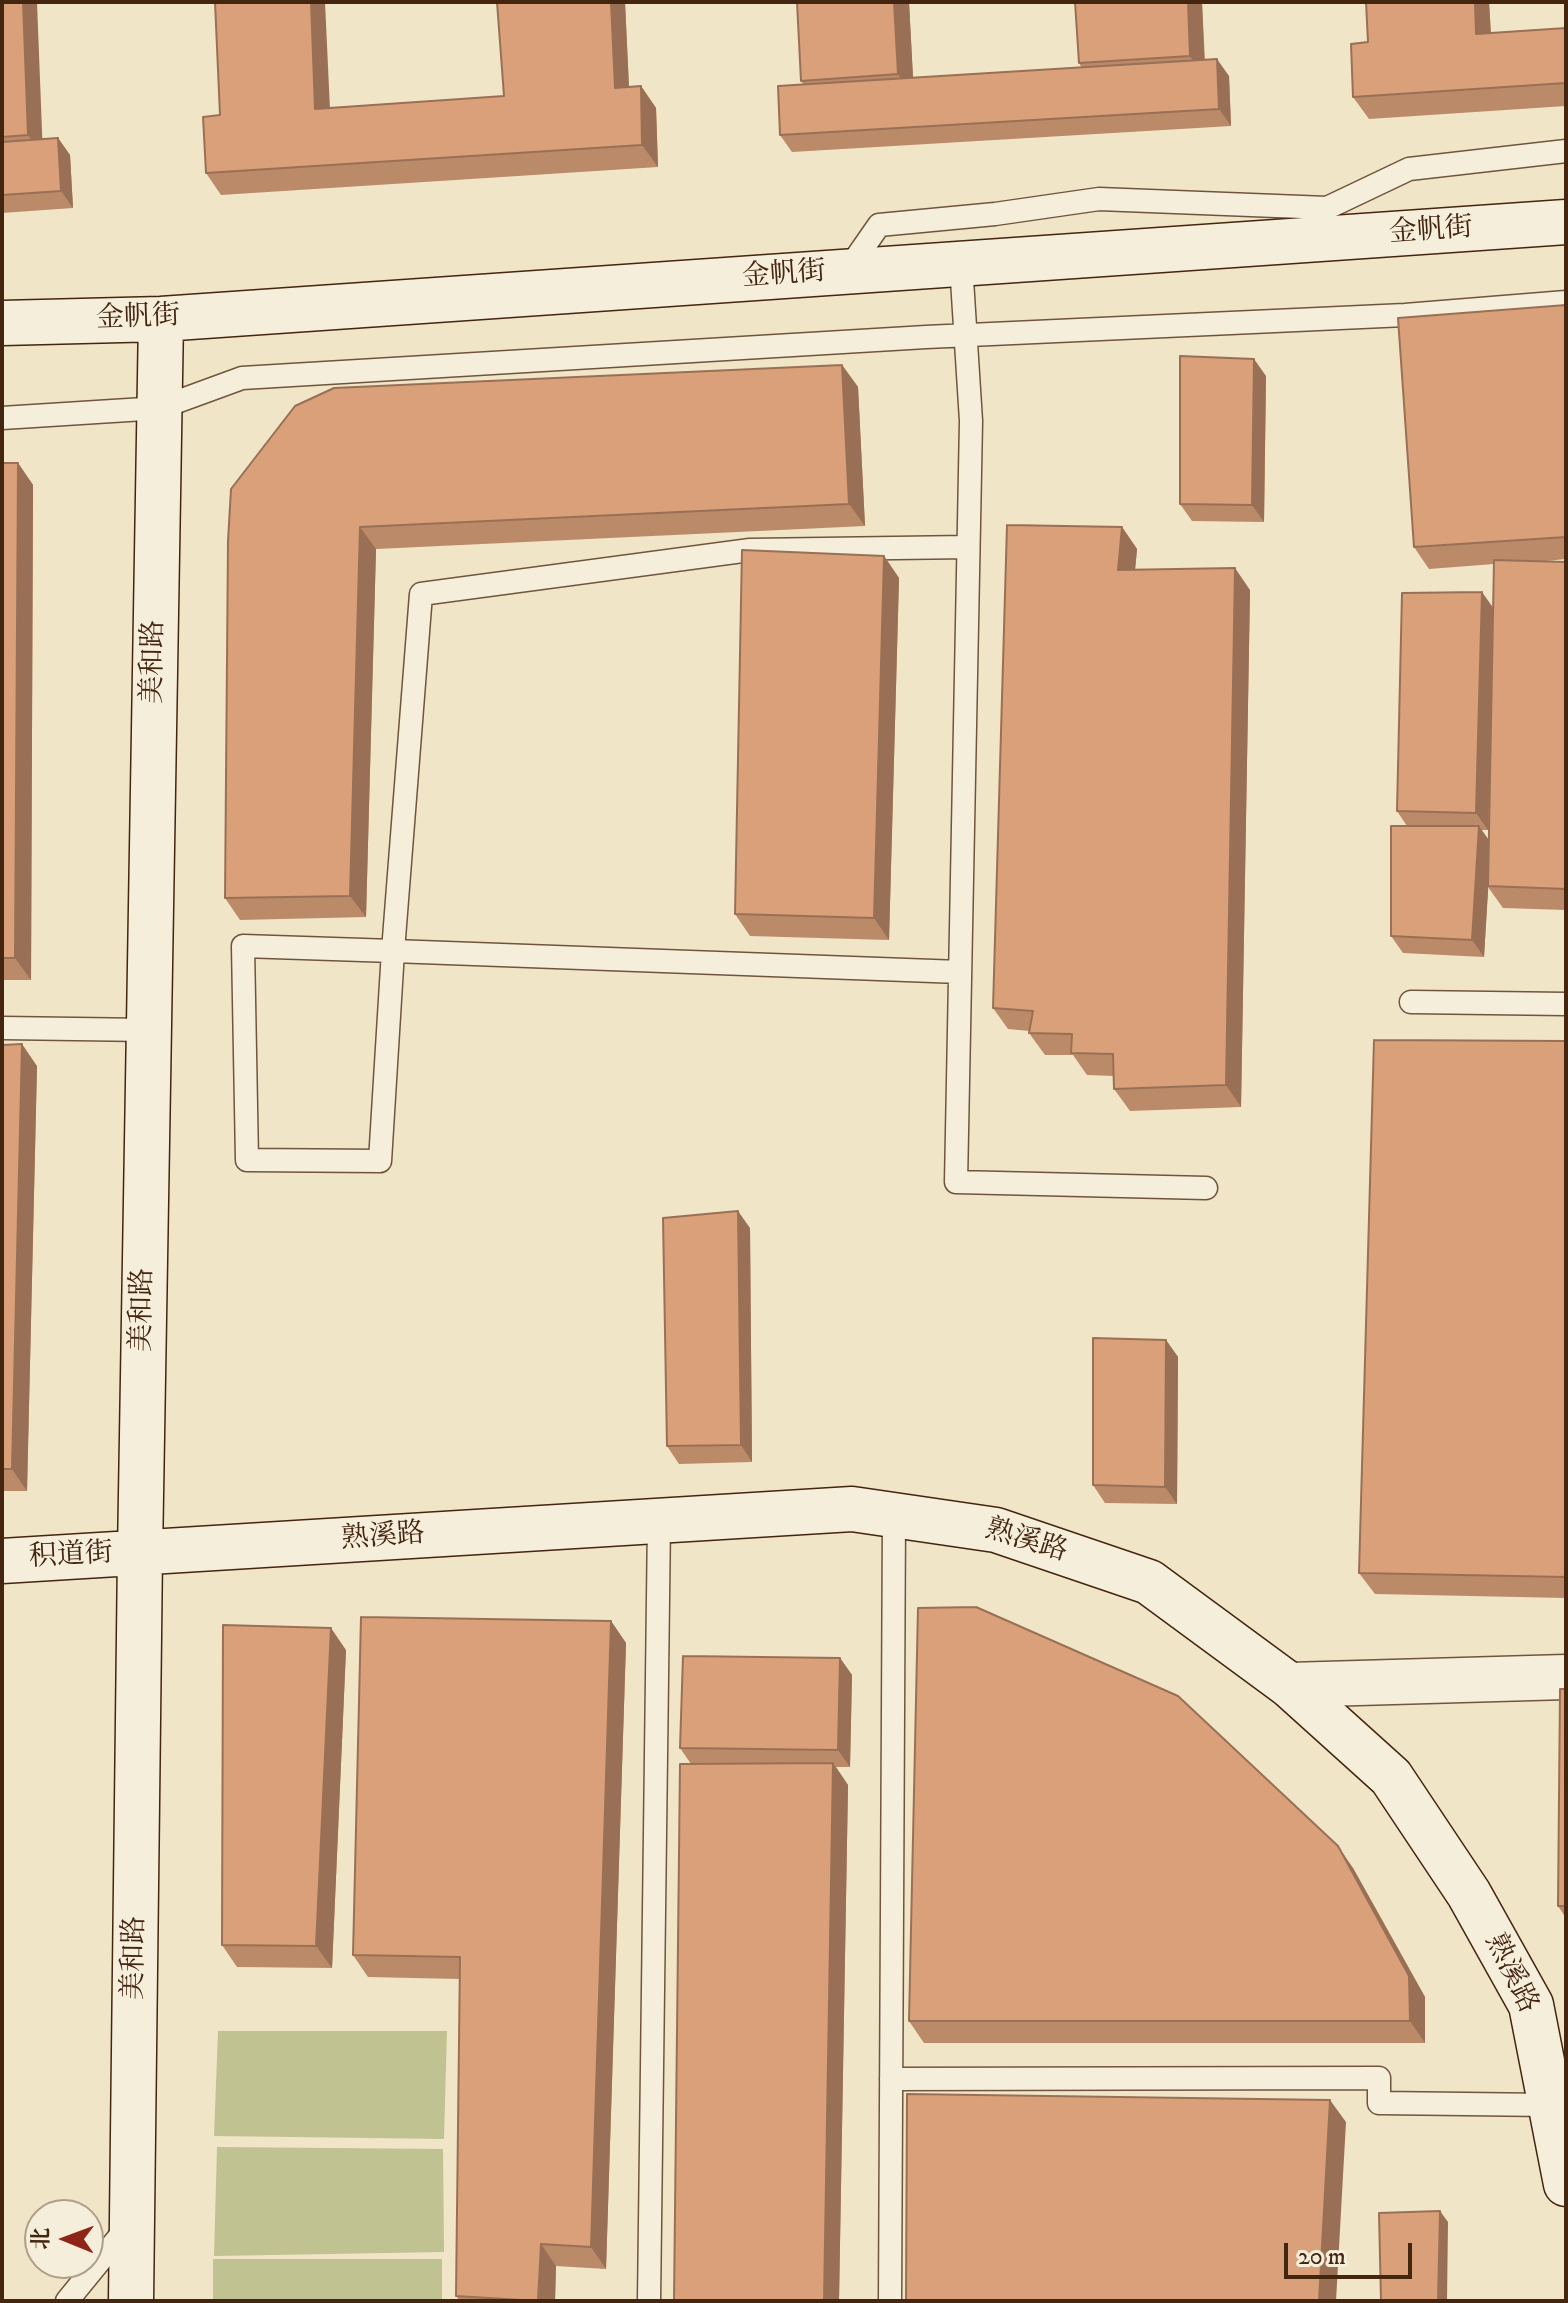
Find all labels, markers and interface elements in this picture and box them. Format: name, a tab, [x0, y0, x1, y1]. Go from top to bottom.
street label: 金帆街	[1388, 212, 1474, 252]
street label: 金帆街	[741, 256, 827, 296]
street label: 金帆街	[95, 301, 181, 337]
street label: 美和路	[137, 620, 173, 704]
street label: 美和路	[126, 1268, 162, 1352]
street label: 熟溪路	[981, 1514, 1071, 1570]
street label: 熟溪路	[340, 1518, 426, 1558]
street label: 积道街	[28, 1538, 114, 1576]
street label: 美和路	[118, 1916, 154, 2000]
street label: 熟溪路	[1476, 1929, 1544, 2019]
north arrow	[24, 2199, 104, 2279]
text: 北	[28, 2227, 55, 2250]
scale bar	[1288, 2227, 1416, 2277]
text: 20 m	[1298, 2242, 1346, 2272]

